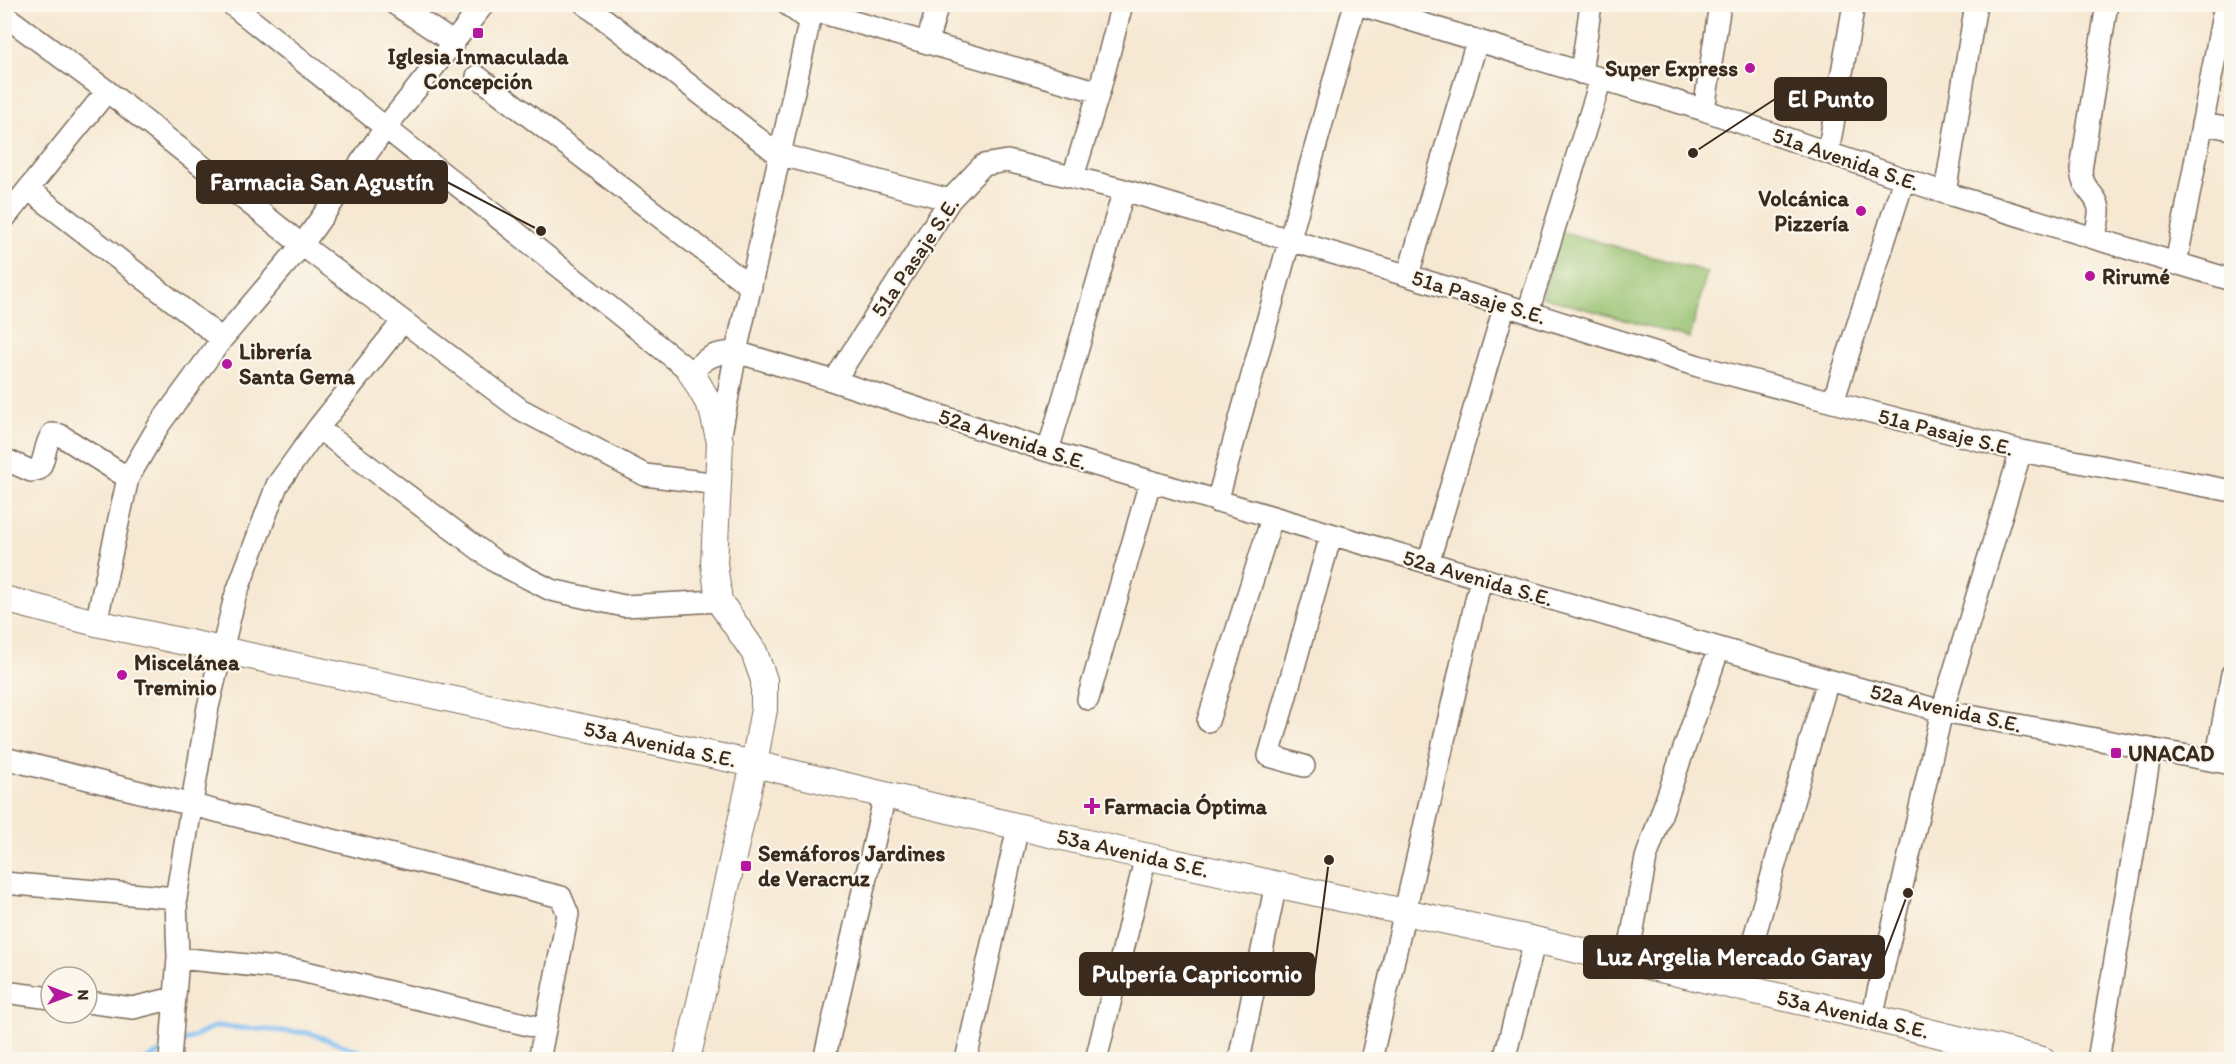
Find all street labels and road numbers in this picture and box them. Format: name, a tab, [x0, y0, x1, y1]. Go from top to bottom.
street label: 51a Avenida S.E.	[1769, 121, 1923, 197]
street label: 51a Pasaje S.E.	[865, 192, 965, 322]
street label: 51a Pasaje S.E.	[1409, 264, 1549, 330]
street label: 52a Avenida S.E.	[935, 402, 1091, 476]
street label: 51a Pasaje S.E.	[1875, 402, 2017, 462]
street label: 52a Avenida S.E.	[1400, 544, 1556, 612]
street label: 52a Avenida S.E.	[1867, 677, 2025, 739]
street label: 53a Avenida S.E.	[581, 715, 739, 773]
street label: 53a Avenida S.E.	[1054, 822, 1212, 884]
street label: 53a Avenida S.E.	[1774, 983, 1932, 1045]

